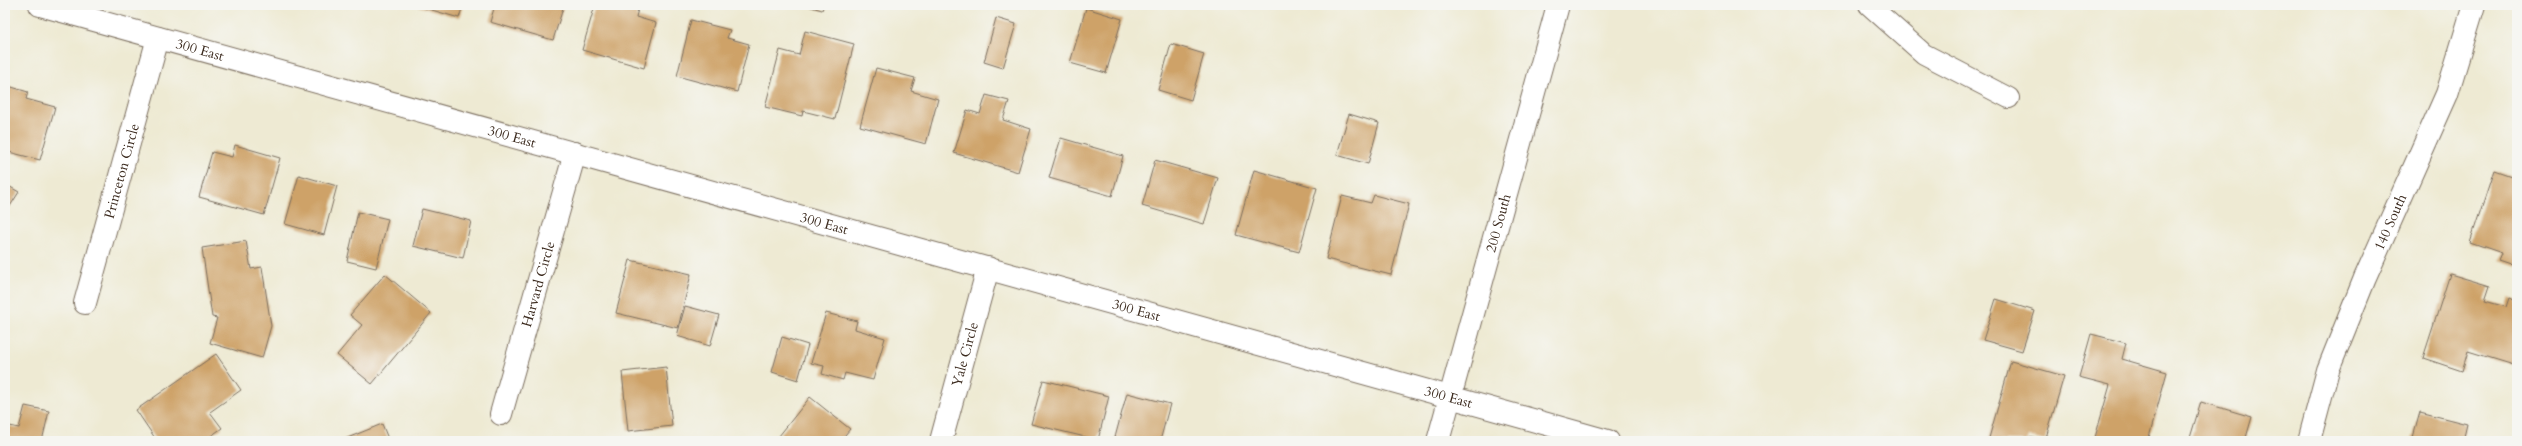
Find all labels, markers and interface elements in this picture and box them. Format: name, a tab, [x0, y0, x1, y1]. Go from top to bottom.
street label: 300 East	[174, 34, 227, 65]
street label: Princeton Circle	[99, 121, 144, 221]
street label: 300 East	[486, 121, 539, 152]
street label: 140 South	[2369, 191, 2411, 253]
street label: 200 South	[1481, 192, 1515, 254]
street label: 300 East	[798, 207, 851, 239]
street label: Harvard Circle	[517, 239, 559, 329]
street label: 300 East	[1110, 294, 1163, 326]
street label: Yale Circle	[947, 320, 982, 389]
street label: 300 East	[1422, 381, 1475, 413]

